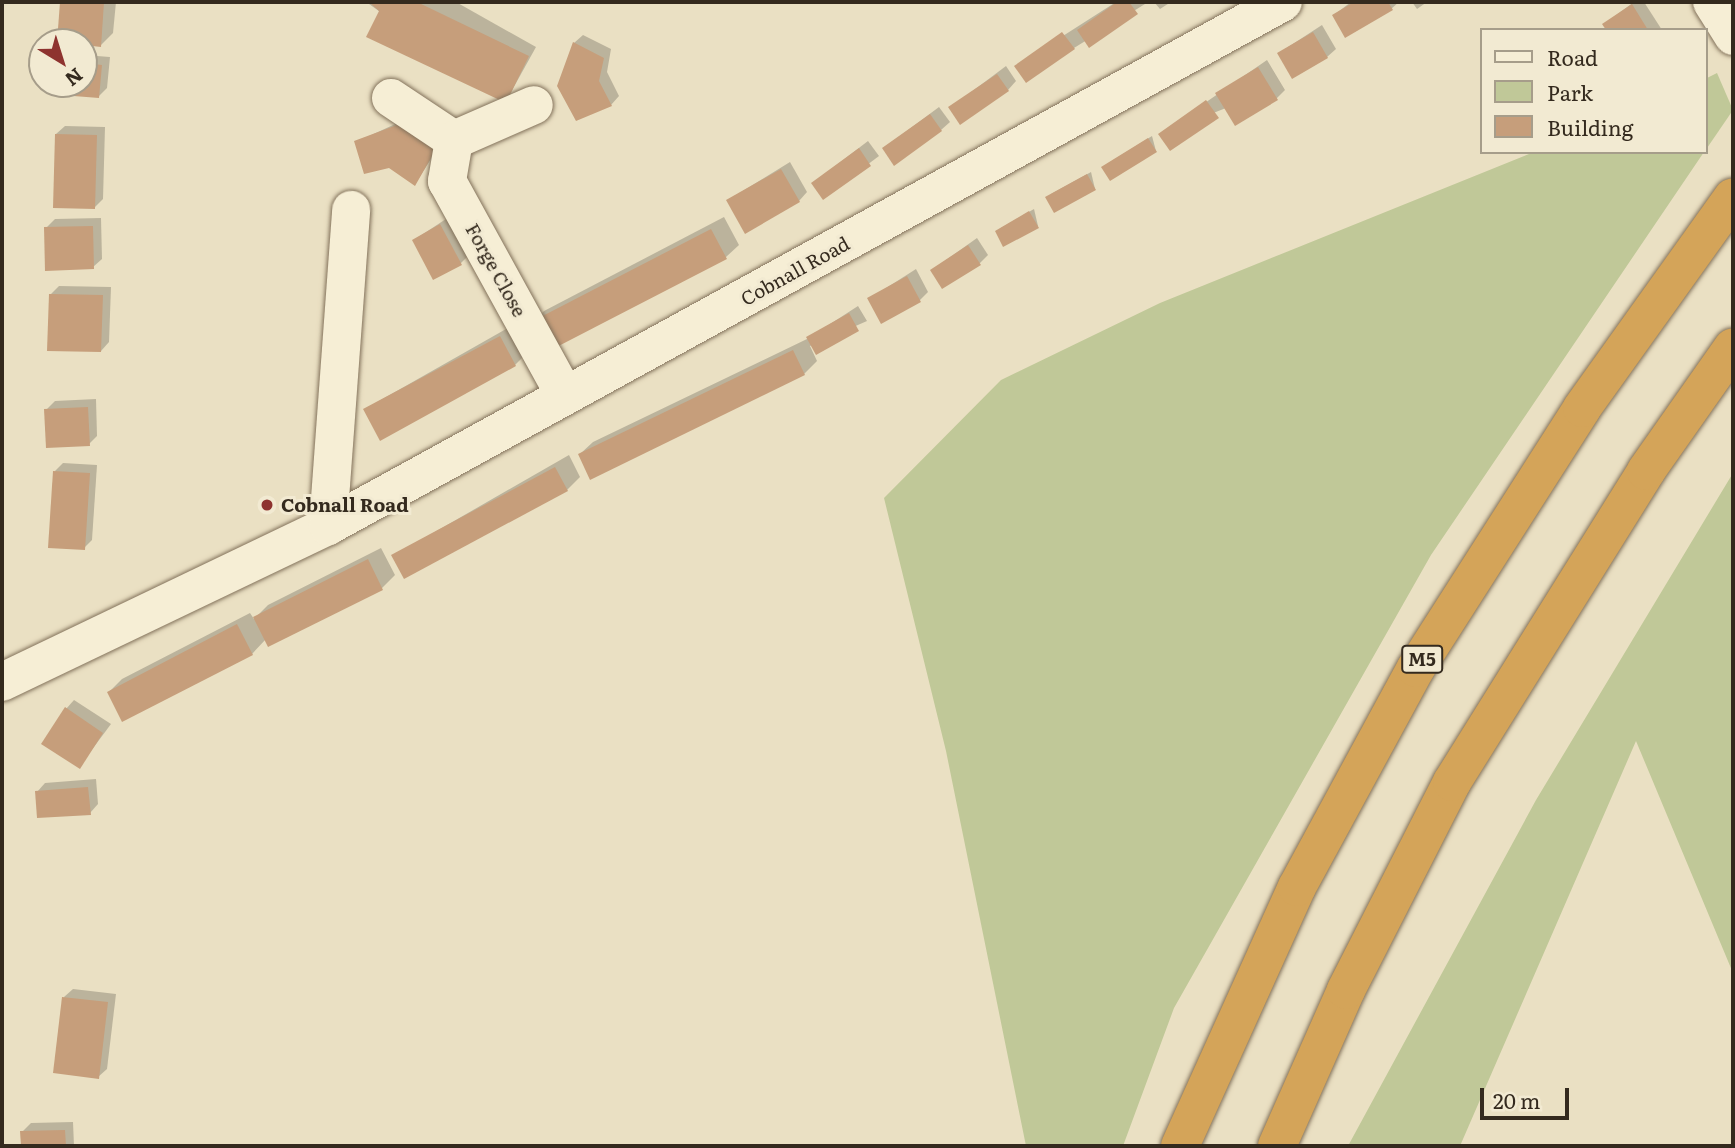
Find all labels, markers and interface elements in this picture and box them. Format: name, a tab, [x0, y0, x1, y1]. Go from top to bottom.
north arrow	[28, 28, 98, 98]
legend	[1480, 28, 1707, 154]
text: Road	[1547, 41, 1598, 72]
text: N	[60, 62, 90, 94]
text: Park	[1547, 76, 1593, 107]
text: Building	[1547, 111, 1633, 142]
street label: Forge Close	[461, 219, 531, 321]
street label: Cobnall Road	[737, 232, 853, 310]
place label: Cobnall Road	[281, 494, 409, 516]
marker: Cobnall Road	[259, 497, 275, 513]
road number: M5	[1401, 644, 1443, 674]
scale bar	[1483, 1074, 1572, 1118]
text: 20 m	[1493, 1084, 1540, 1115]

